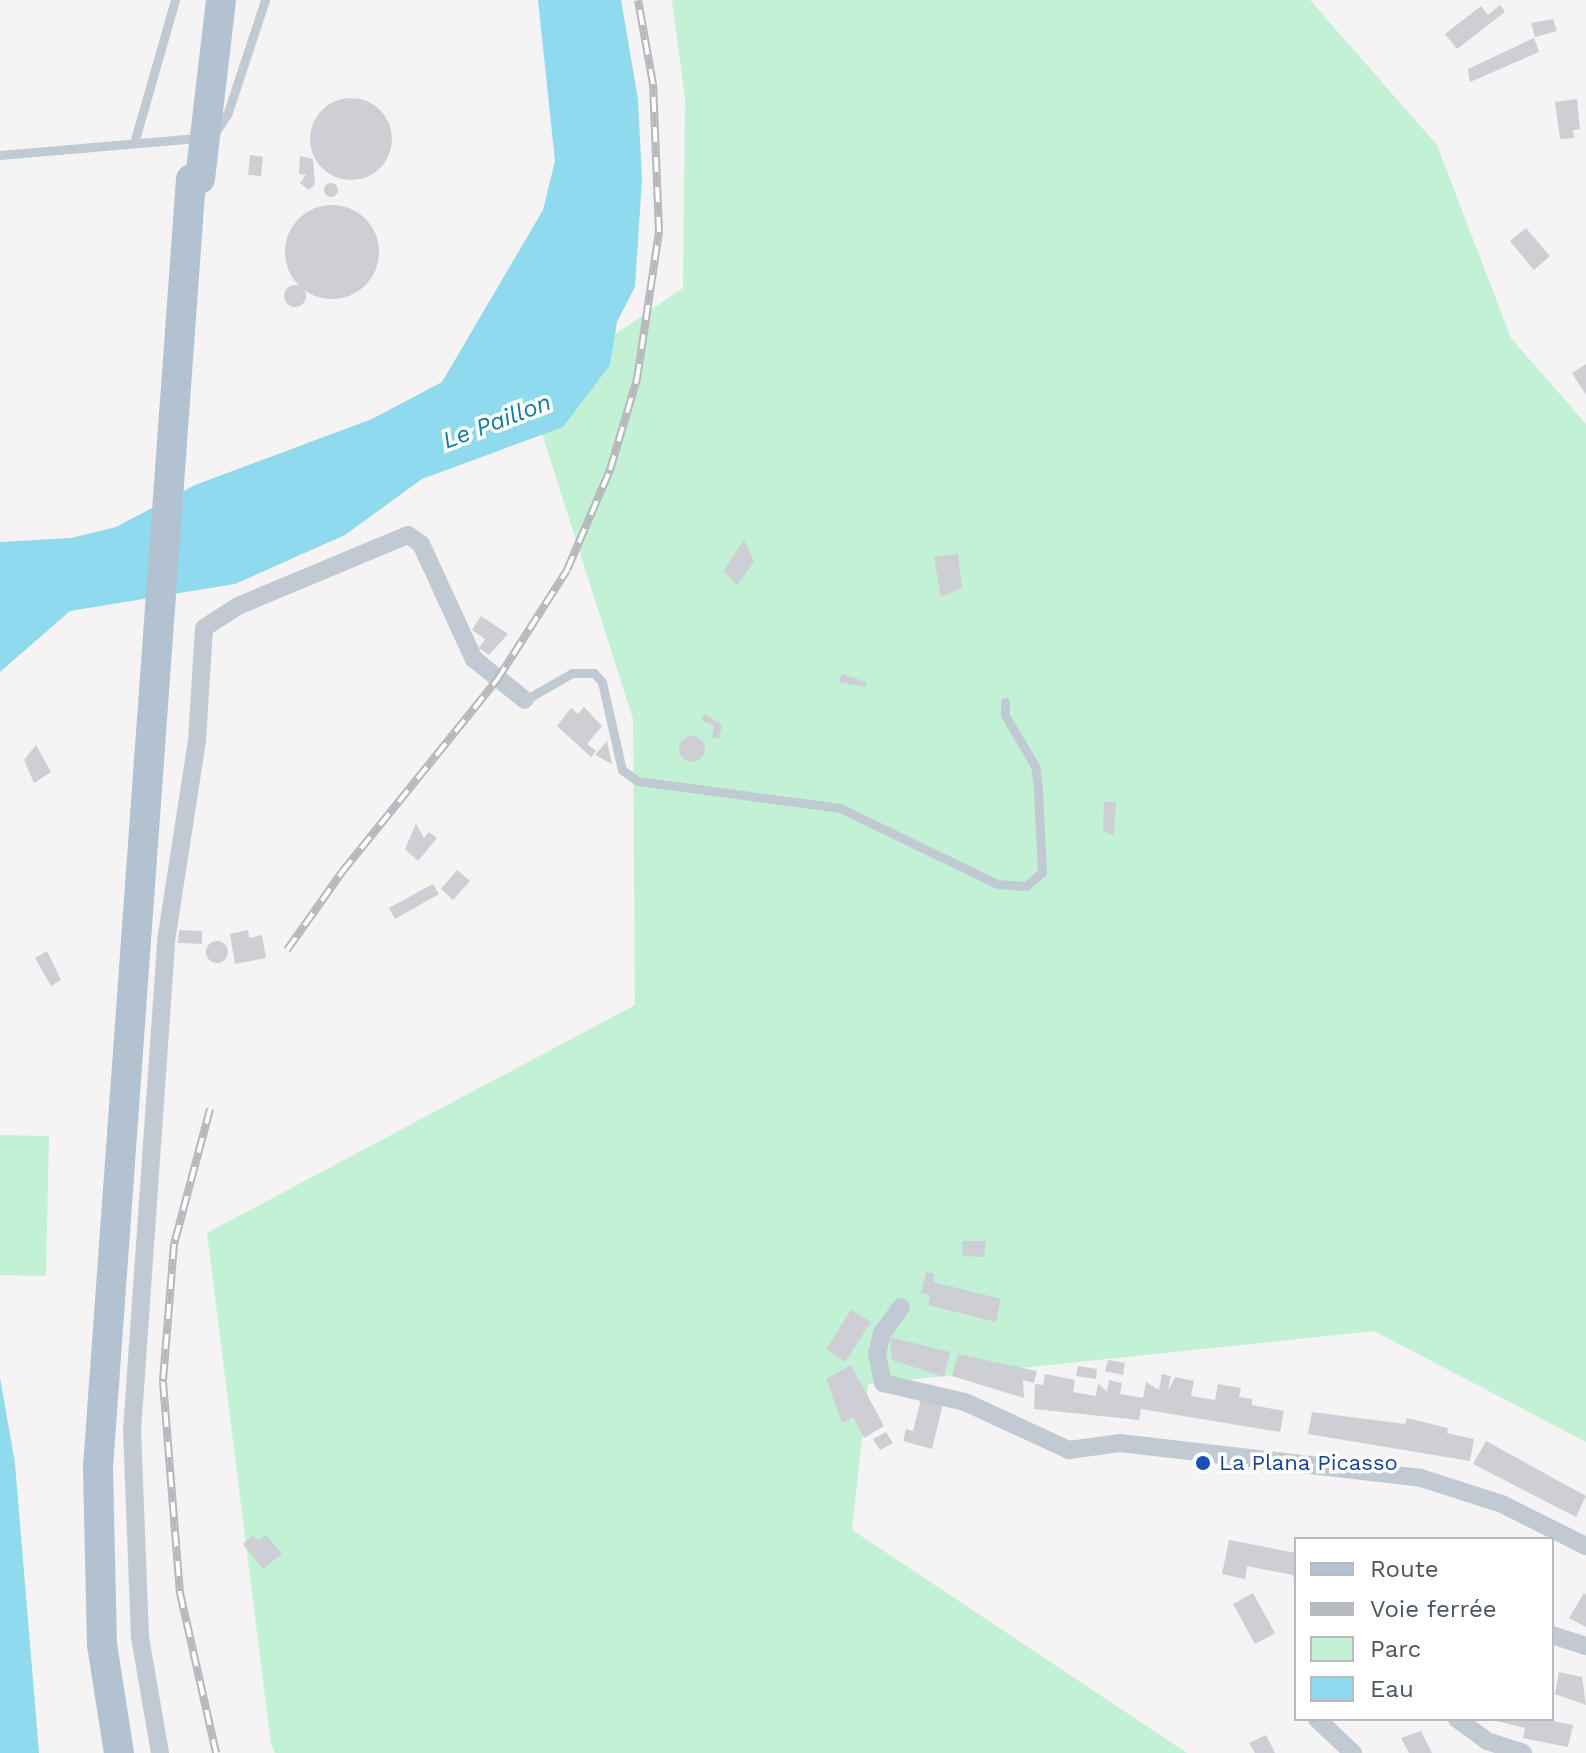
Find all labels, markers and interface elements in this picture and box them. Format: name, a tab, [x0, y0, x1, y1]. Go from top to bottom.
water label: Le Paillon	[439, 388, 555, 456]
place label: La Plana Picasso	[1219, 1450, 1399, 1476]
marker: La Plana Picasso	[1194, 1454, 1212, 1472]
legend	[1294, 1537, 1554, 1721]
text: Route	[1370, 1555, 1439, 1583]
text: Voie ferrée	[1370, 1595, 1497, 1623]
text: Parc	[1370, 1635, 1421, 1663]
text: Eau	[1370, 1675, 1414, 1703]

